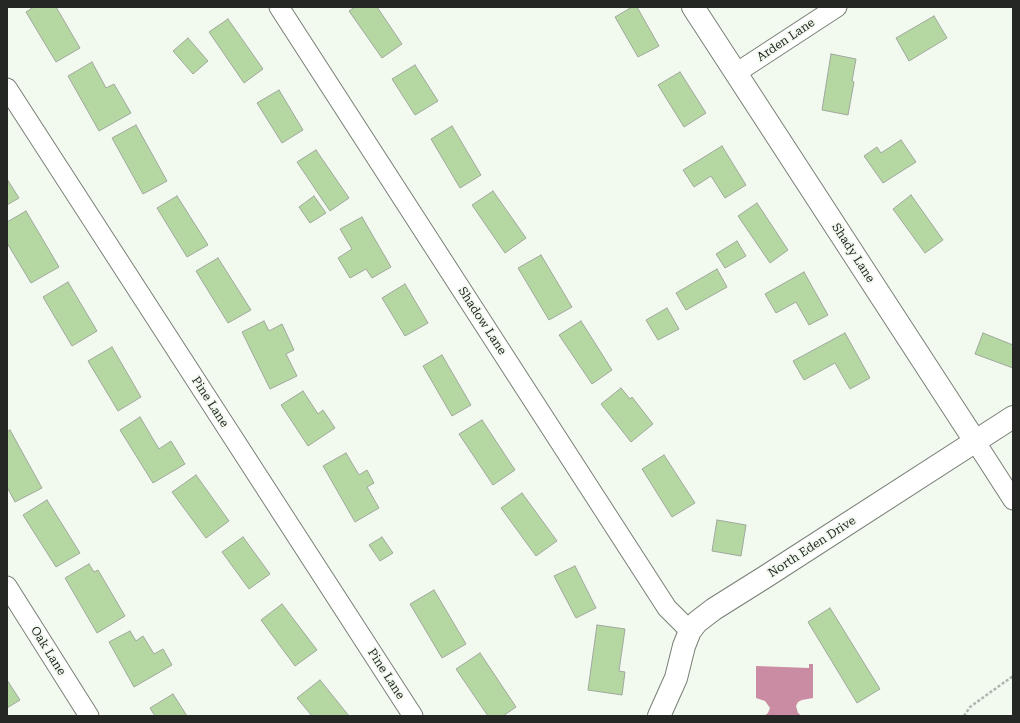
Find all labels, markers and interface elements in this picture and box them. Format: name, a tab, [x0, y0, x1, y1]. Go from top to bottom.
street label: Arden Lane	[754, 15, 818, 65]
street label: Shady Lane	[828, 221, 878, 285]
street label: Shadow Lane	[455, 284, 509, 358]
street label: Pine Lane	[188, 374, 232, 430]
street label: North Eden Drive	[766, 513, 858, 581]
street label: Oak Lane	[27, 624, 69, 678]
street label: Pine Lane	[364, 646, 408, 702]

